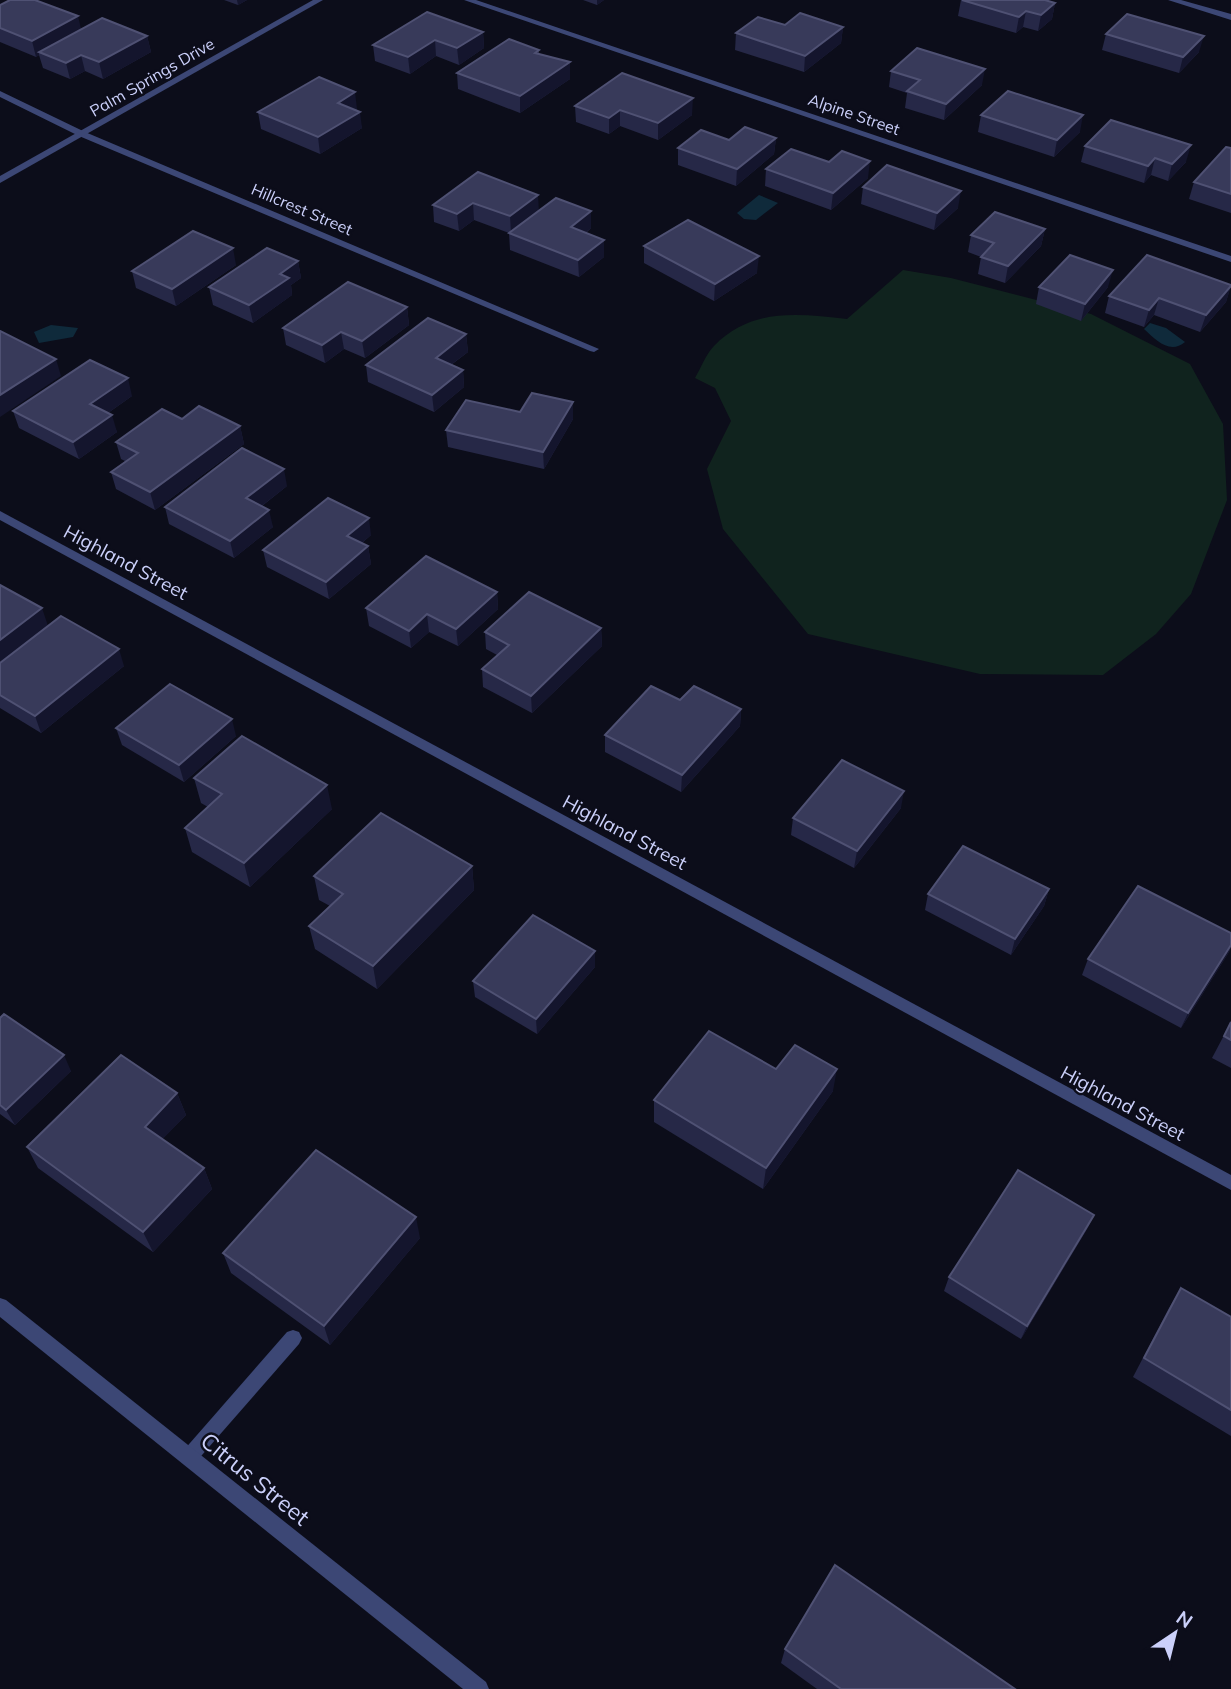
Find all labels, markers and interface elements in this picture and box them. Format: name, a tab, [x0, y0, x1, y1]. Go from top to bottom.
street label: Palm Springs Drive	[86, 33, 218, 121]
street label: Alpine Street	[806, 89, 903, 139]
street label: Hillcrest Street	[248, 179, 356, 239]
street label: Highland Street	[60, 519, 193, 605]
street label: Highland Street	[559, 789, 692, 875]
street label: Highland Street	[1057, 1060, 1190, 1146]
street label: Citrus Street	[195, 1426, 316, 1531]
north arrow	[1140, 1598, 1210, 1668]
text: N	[1172, 1605, 1198, 1633]

